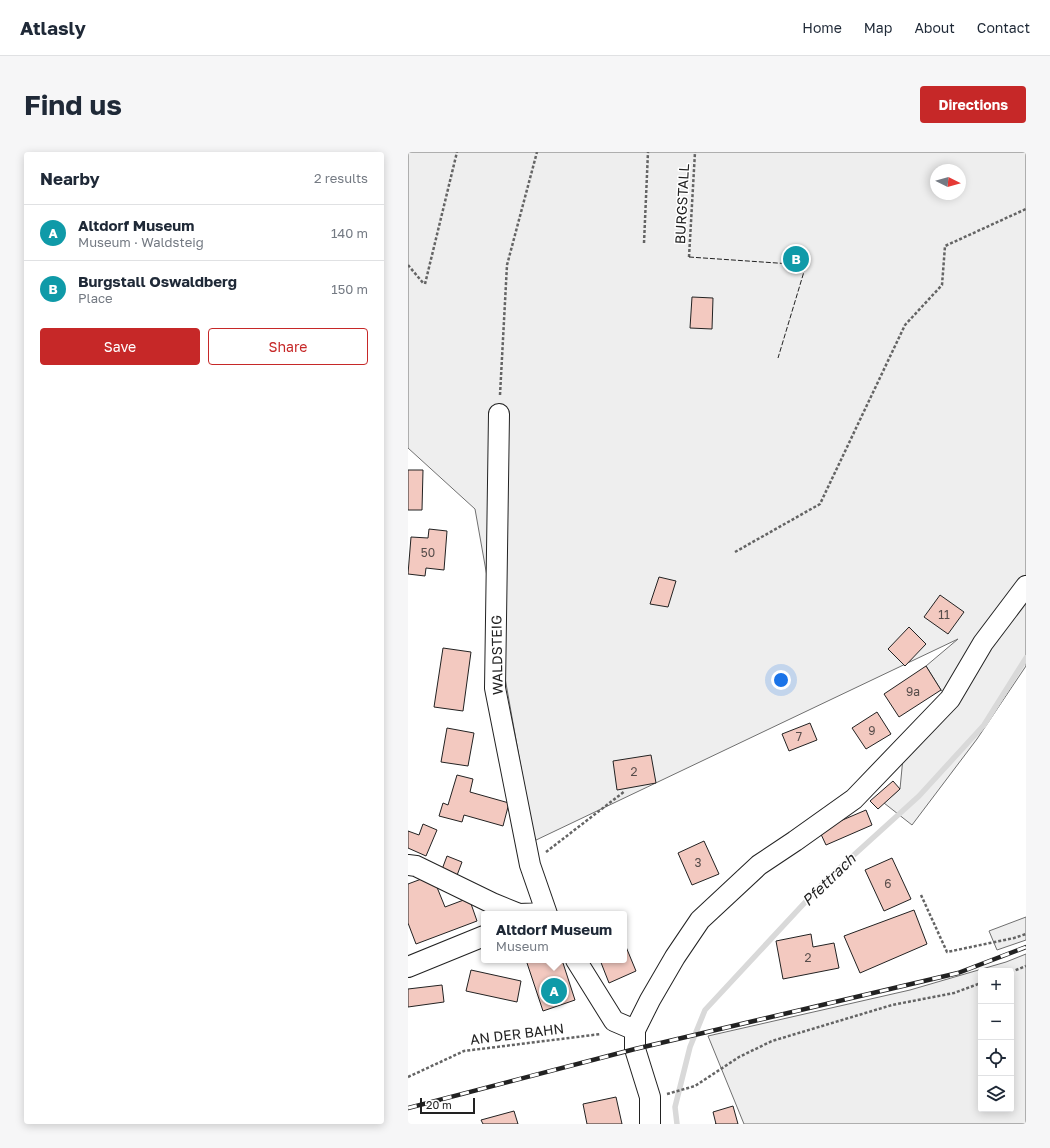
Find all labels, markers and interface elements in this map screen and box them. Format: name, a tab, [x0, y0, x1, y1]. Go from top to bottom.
text: Atlasly	[20, 16, 86, 39]
text: Home	[802, 19, 842, 36]
text: Map	[864, 19, 892, 36]
text: About	[914, 19, 955, 36]
text: Contact	[977, 19, 1030, 36]
button: Directions	[920, 86, 1026, 123]
text: Find us	[24, 88, 122, 121]
street label: BURGSTALL	[671, 163, 692, 245]
north arrow	[930, 164, 966, 200]
text: Nearby	[40, 168, 100, 189]
text: 2 results	[314, 170, 368, 186]
text: Altdorf Museum	[78, 216, 194, 234]
text: A	[48, 225, 58, 241]
text: 140 m	[331, 225, 368, 241]
text: Museum · Waldsteig	[78, 234, 204, 250]
pin: B	[783, 244, 809, 274]
text: Burgstall Oswaldberg	[78, 272, 237, 290]
text: B	[48, 281, 58, 297]
text: 150 m	[331, 281, 368, 297]
text: Place	[78, 290, 113, 306]
button: Save	[40, 328, 200, 365]
button: Share	[208, 328, 368, 365]
house number: 50	[421, 545, 435, 560]
house number: 11	[938, 607, 950, 622]
street label: WALDSTEIG	[487, 615, 506, 695]
your location	[771, 670, 791, 690]
house number: 9a	[906, 684, 920, 699]
house number: 9	[868, 723, 876, 738]
house number: 7	[796, 729, 802, 744]
house number: 2	[631, 764, 638, 779]
water label: Pfettrach	[798, 849, 859, 909]
house number: 3	[694, 855, 702, 870]
house number: 6	[884, 876, 892, 891]
popup	[481, 911, 627, 963]
text: Altdorf Museum	[496, 920, 612, 938]
text: Museum	[496, 938, 549, 954]
house number: 2	[805, 950, 812, 965]
map controls	[978, 968, 1014, 1112]
button: +	[978, 968, 1014, 1004]
pin: A	[541, 976, 567, 1006]
button: −	[978, 1004, 1014, 1040]
street label: AN DER BAHN	[469, 1019, 565, 1048]
button: locate	[978, 1040, 1014, 1076]
button: layers	[978, 1076, 1014, 1112]
scale bar	[420, 1096, 475, 1115]
text: 20 m	[426, 1098, 452, 1111]

